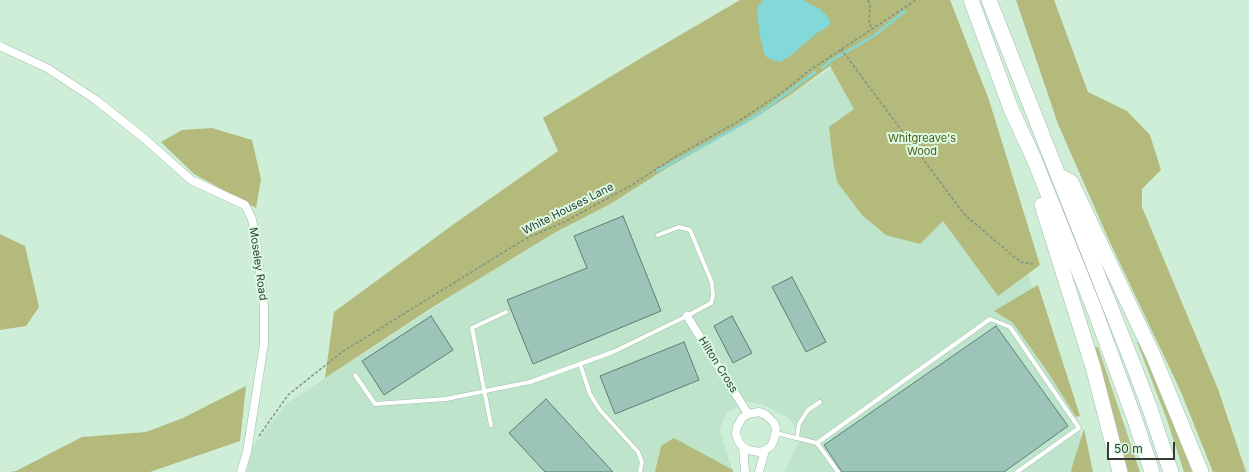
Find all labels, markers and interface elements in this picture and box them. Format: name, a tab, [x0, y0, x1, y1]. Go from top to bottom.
park label: Whitgreave's Wood	[888, 132, 956, 158]
street label: White Houses Lane	[520, 180, 616, 238]
street label: Moseley Road	[246, 227, 270, 301]
street label: Hilton Cross	[696, 335, 740, 395]
scale bar	[1109, 434, 1177, 460]
text: 50 m	[1114, 441, 1143, 456]

